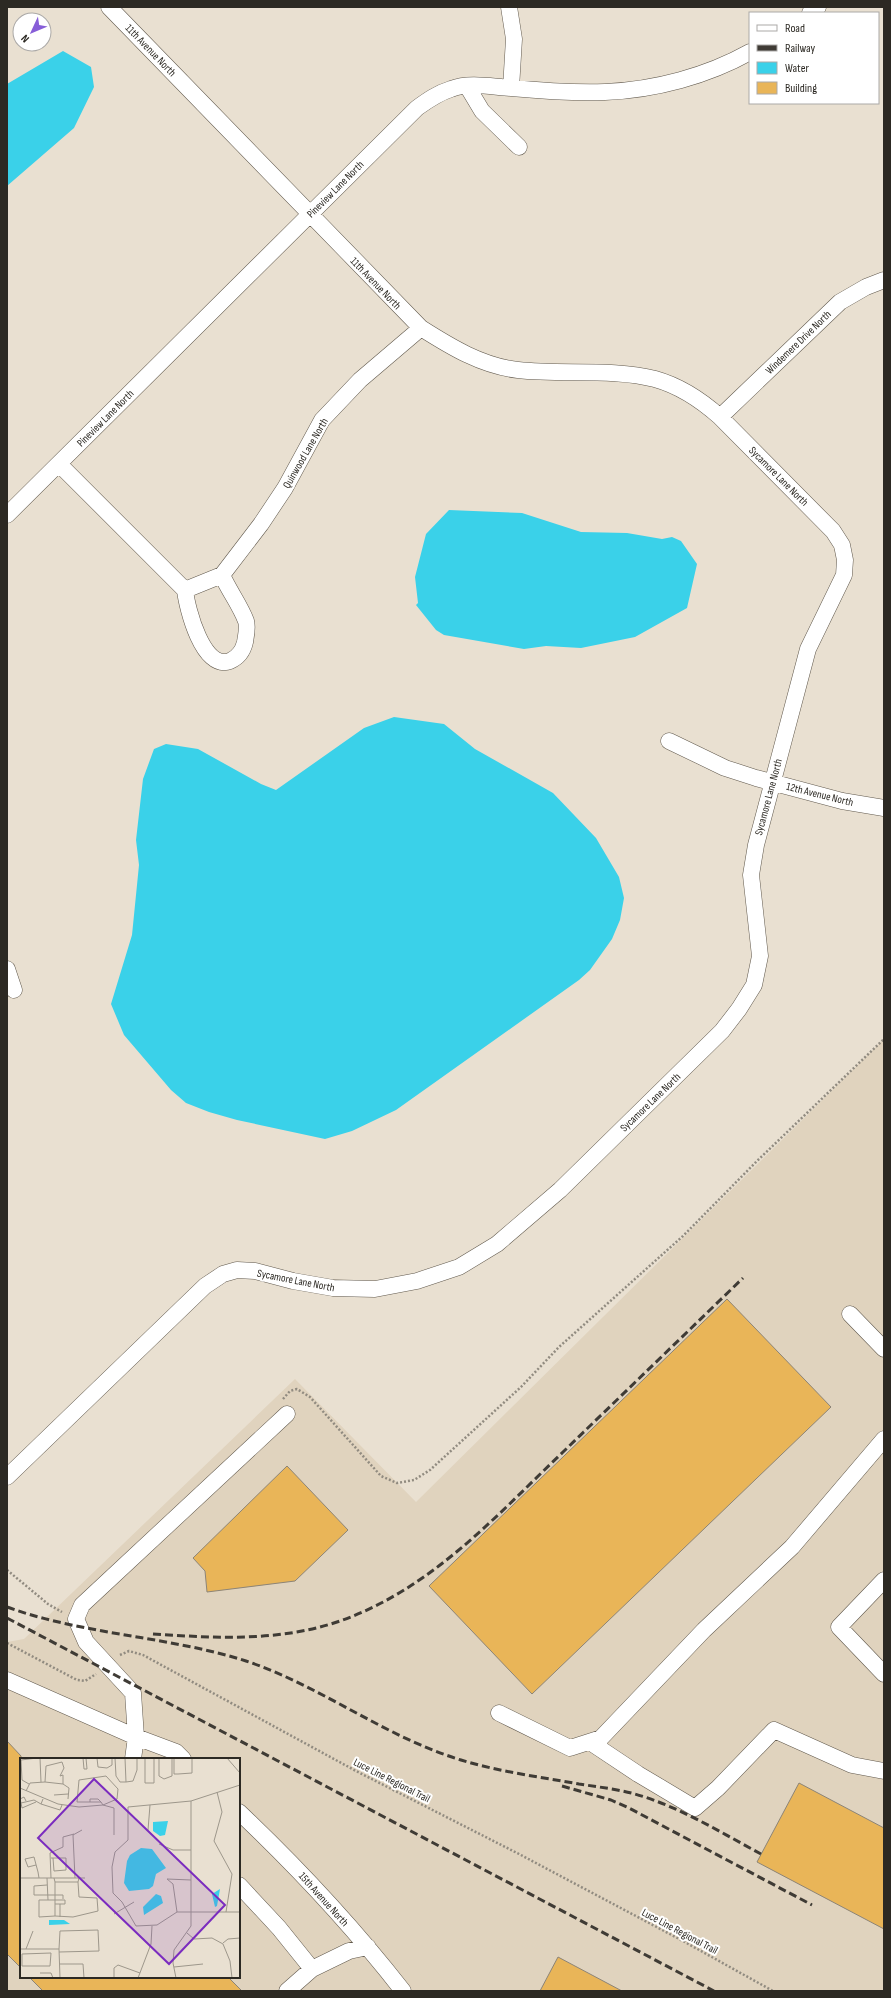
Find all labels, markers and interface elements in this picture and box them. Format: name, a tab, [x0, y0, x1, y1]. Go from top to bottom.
north arrow	[12, 12, 52, 52]
legend	[749, 12, 879, 104]
text: Road	[785, 21, 805, 36]
street label: 11th Avenue North	[122, 22, 179, 79]
text: N	[18, 32, 32, 45]
text: Railway	[785, 41, 816, 56]
text: Water	[785, 61, 809, 76]
text: Building	[785, 81, 817, 96]
street label: Pineview Lane North	[304, 158, 367, 220]
street label: 11th Avenue North	[347, 255, 404, 312]
street label: Windemere Drive North	[763, 308, 834, 377]
street label: Pineview Lane North	[74, 387, 137, 449]
street label: Quinwood Lane North	[280, 416, 331, 491]
street label: Sycamore Lane North	[746, 444, 811, 509]
street label: Sycamore Lane North	[752, 757, 785, 837]
street label: 12th Avenue North	[785, 780, 855, 809]
street label: Sycamore Lane North	[617, 1070, 683, 1134]
street label: Sycamore Lane North	[256, 1267, 336, 1294]
street label: Luce Line Regional Trail	[351, 1756, 432, 1805]
inset map	[20, 1758, 240, 1978]
street label: 15th Avenue North	[296, 1870, 351, 1929]
street label: Luce Line Regional Trail	[640, 1906, 720, 1957]

